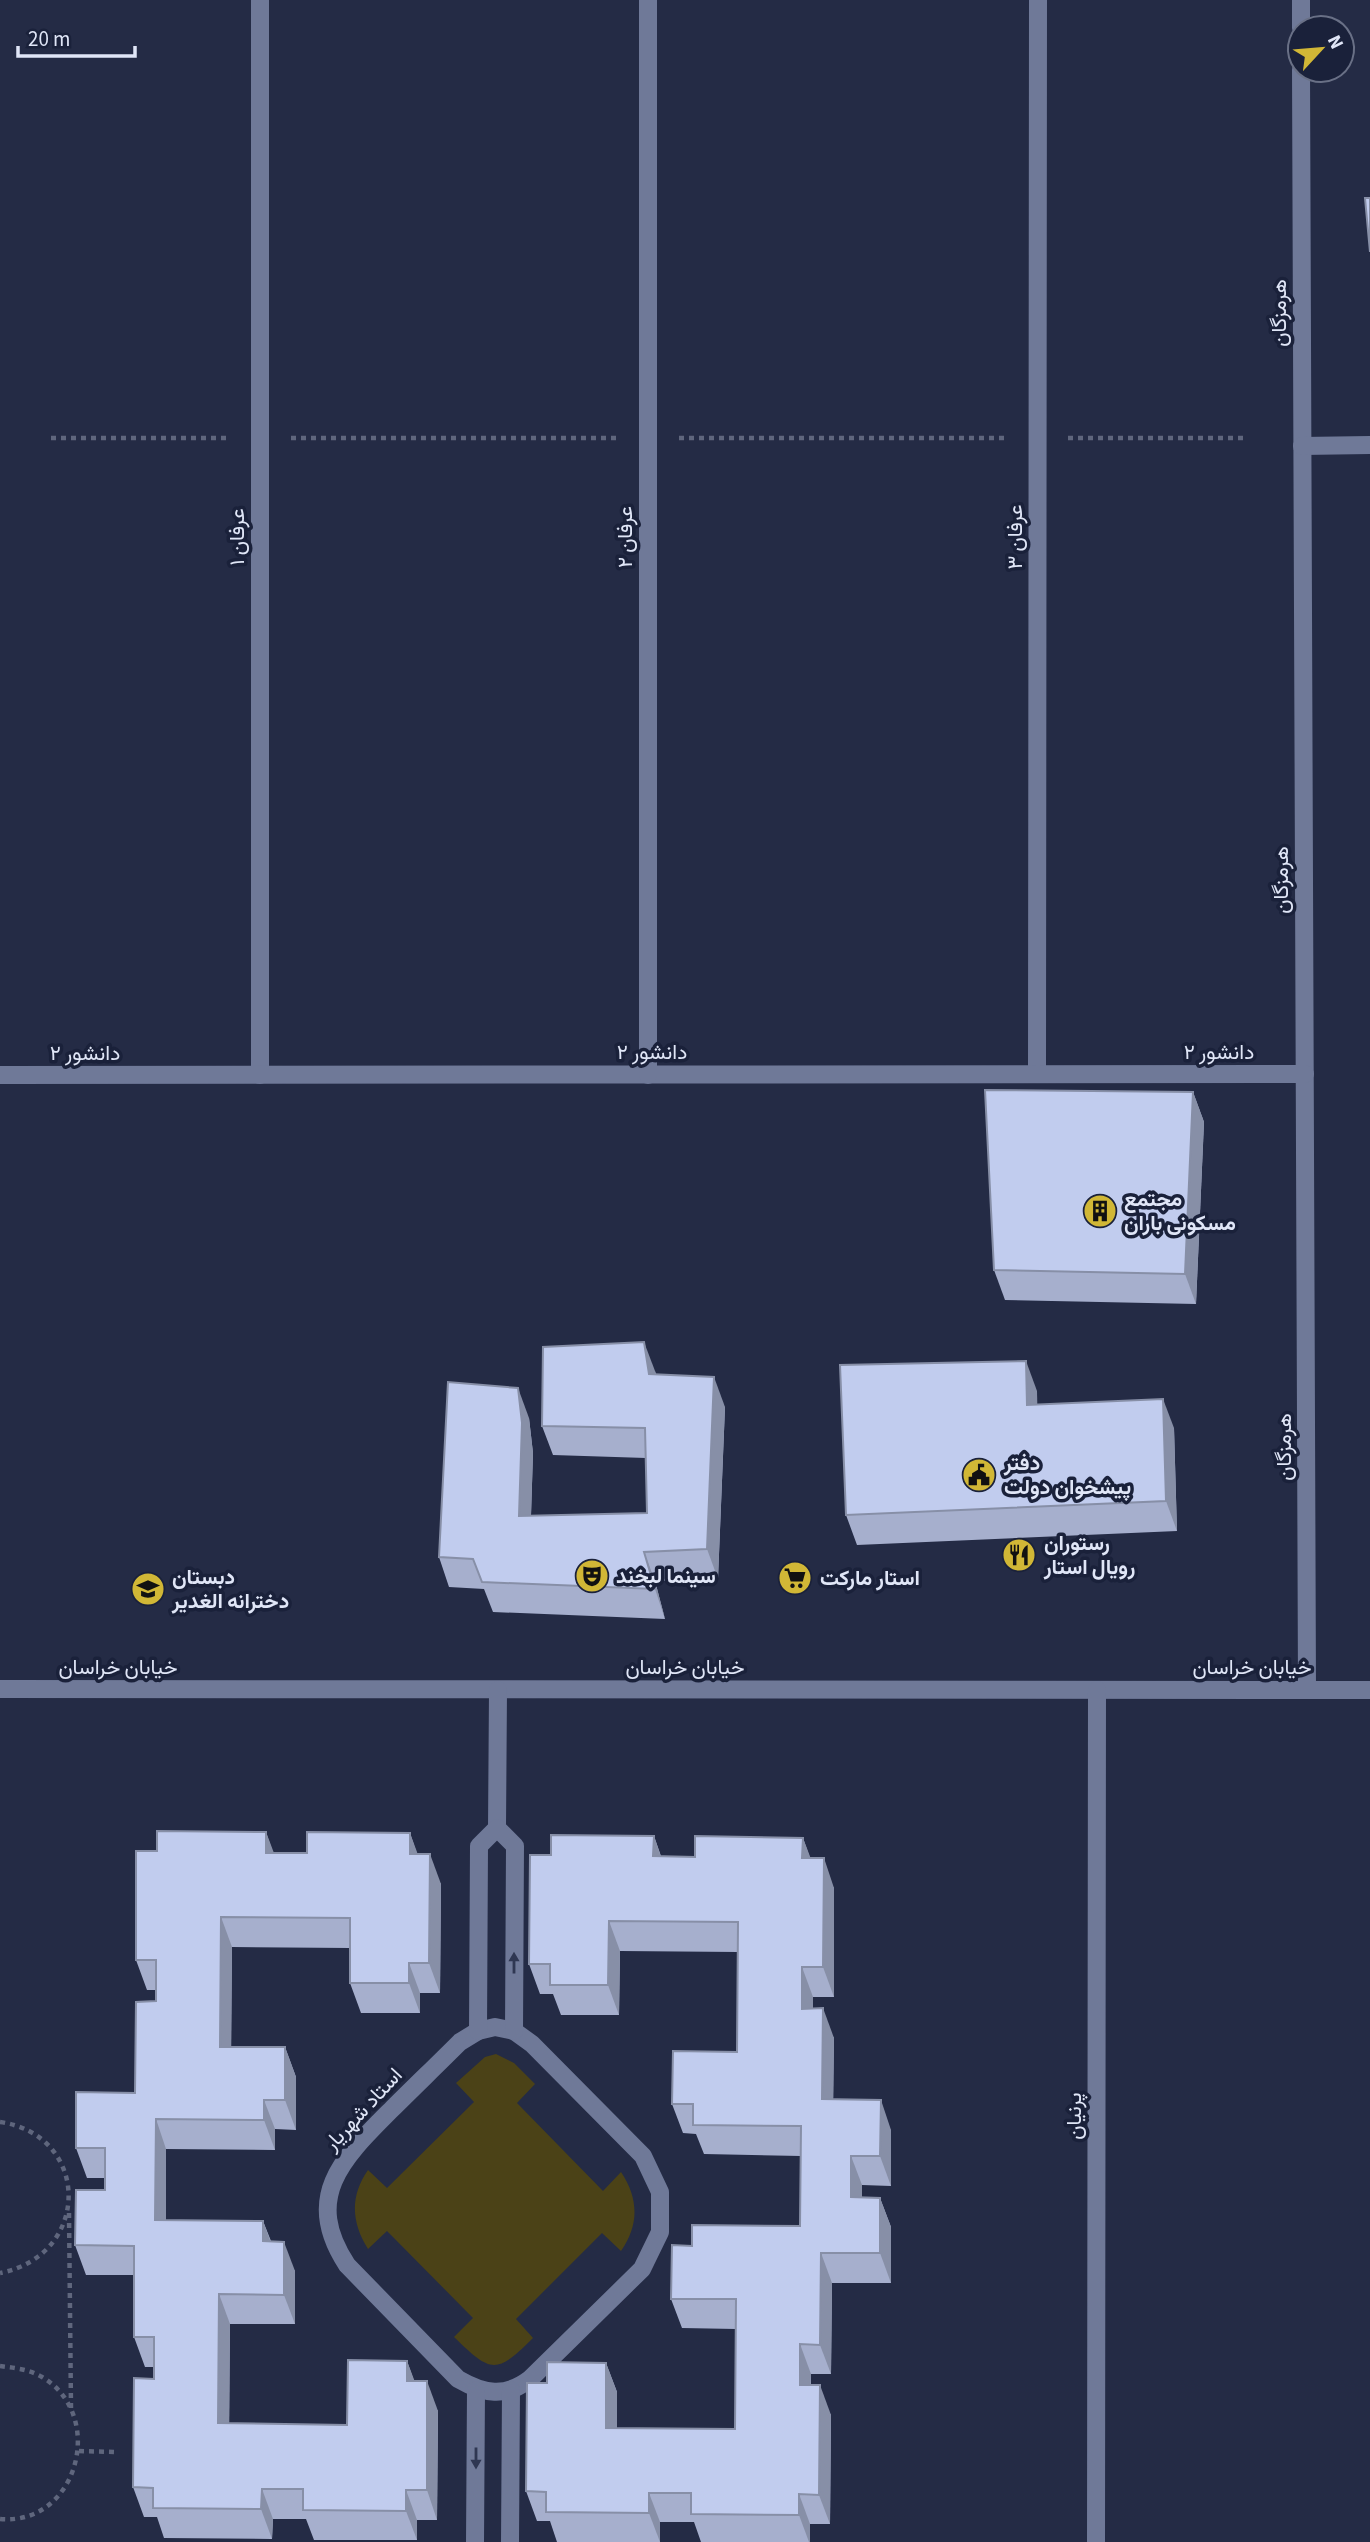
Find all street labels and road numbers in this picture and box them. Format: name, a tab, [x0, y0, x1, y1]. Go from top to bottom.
street label: هرمزگان	[1264, 279, 1294, 347]
street label: عرفان ۳	[1000, 505, 1030, 569]
street label: عرفان ۲	[610, 506, 640, 568]
street label: عرفان ۱	[222, 508, 252, 566]
street label: هرمزگان	[1266, 846, 1296, 914]
street label: دانشور ۲	[617, 1037, 687, 1067]
street label: دانشور ۲	[1184, 1037, 1254, 1067]
street label: دانشور ۲	[50, 1038, 120, 1068]
street label: هرمزگان	[1269, 1413, 1299, 1481]
street label: خیابان خراسان	[58, 1652, 178, 1682]
street label: خیابان خراسان	[625, 1652, 745, 1682]
street label: خیابان خراسان	[1192, 1652, 1312, 1682]
street label: استاد شهریار	[316, 2061, 409, 2158]
street label: پرنیان	[1059, 2092, 1089, 2140]

